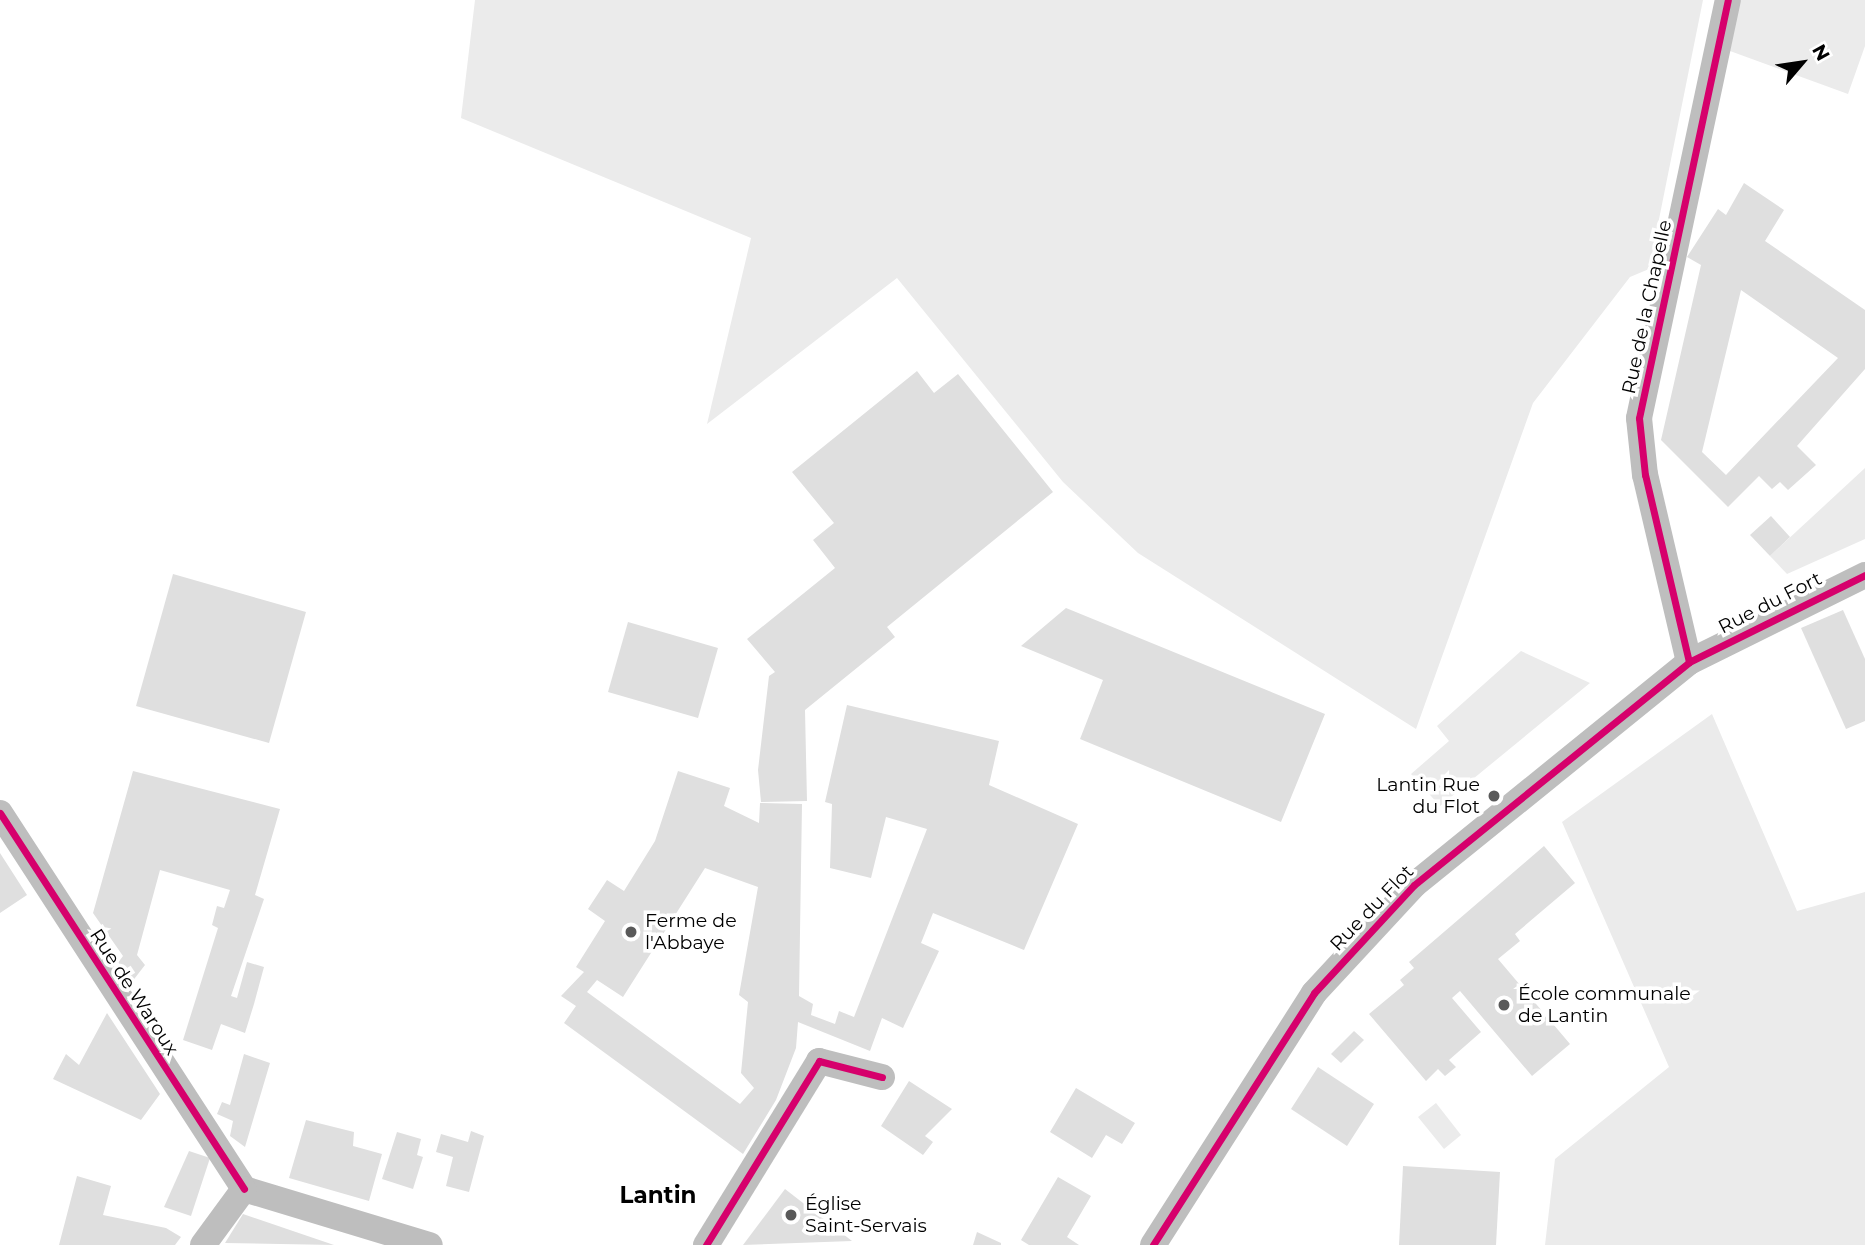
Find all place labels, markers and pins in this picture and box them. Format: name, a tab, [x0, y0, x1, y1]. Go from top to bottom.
place label: Lantin Rue du Flot	[1376, 774, 1480, 818]
marker: Lantin Rue du Flot	[1486, 788, 1502, 804]
place label: Ferme de l'Abbaye	[645, 910, 737, 954]
marker: Ferme de l'Abbaye	[623, 924, 639, 940]
place label: École communale de Lantin	[1518, 983, 1691, 1027]
marker: École communale de Lantin	[1496, 997, 1512, 1013]
place label: Église Saint-Servais	[805, 1193, 927, 1237]
marker: Église Saint-Servais	[783, 1207, 799, 1223]

